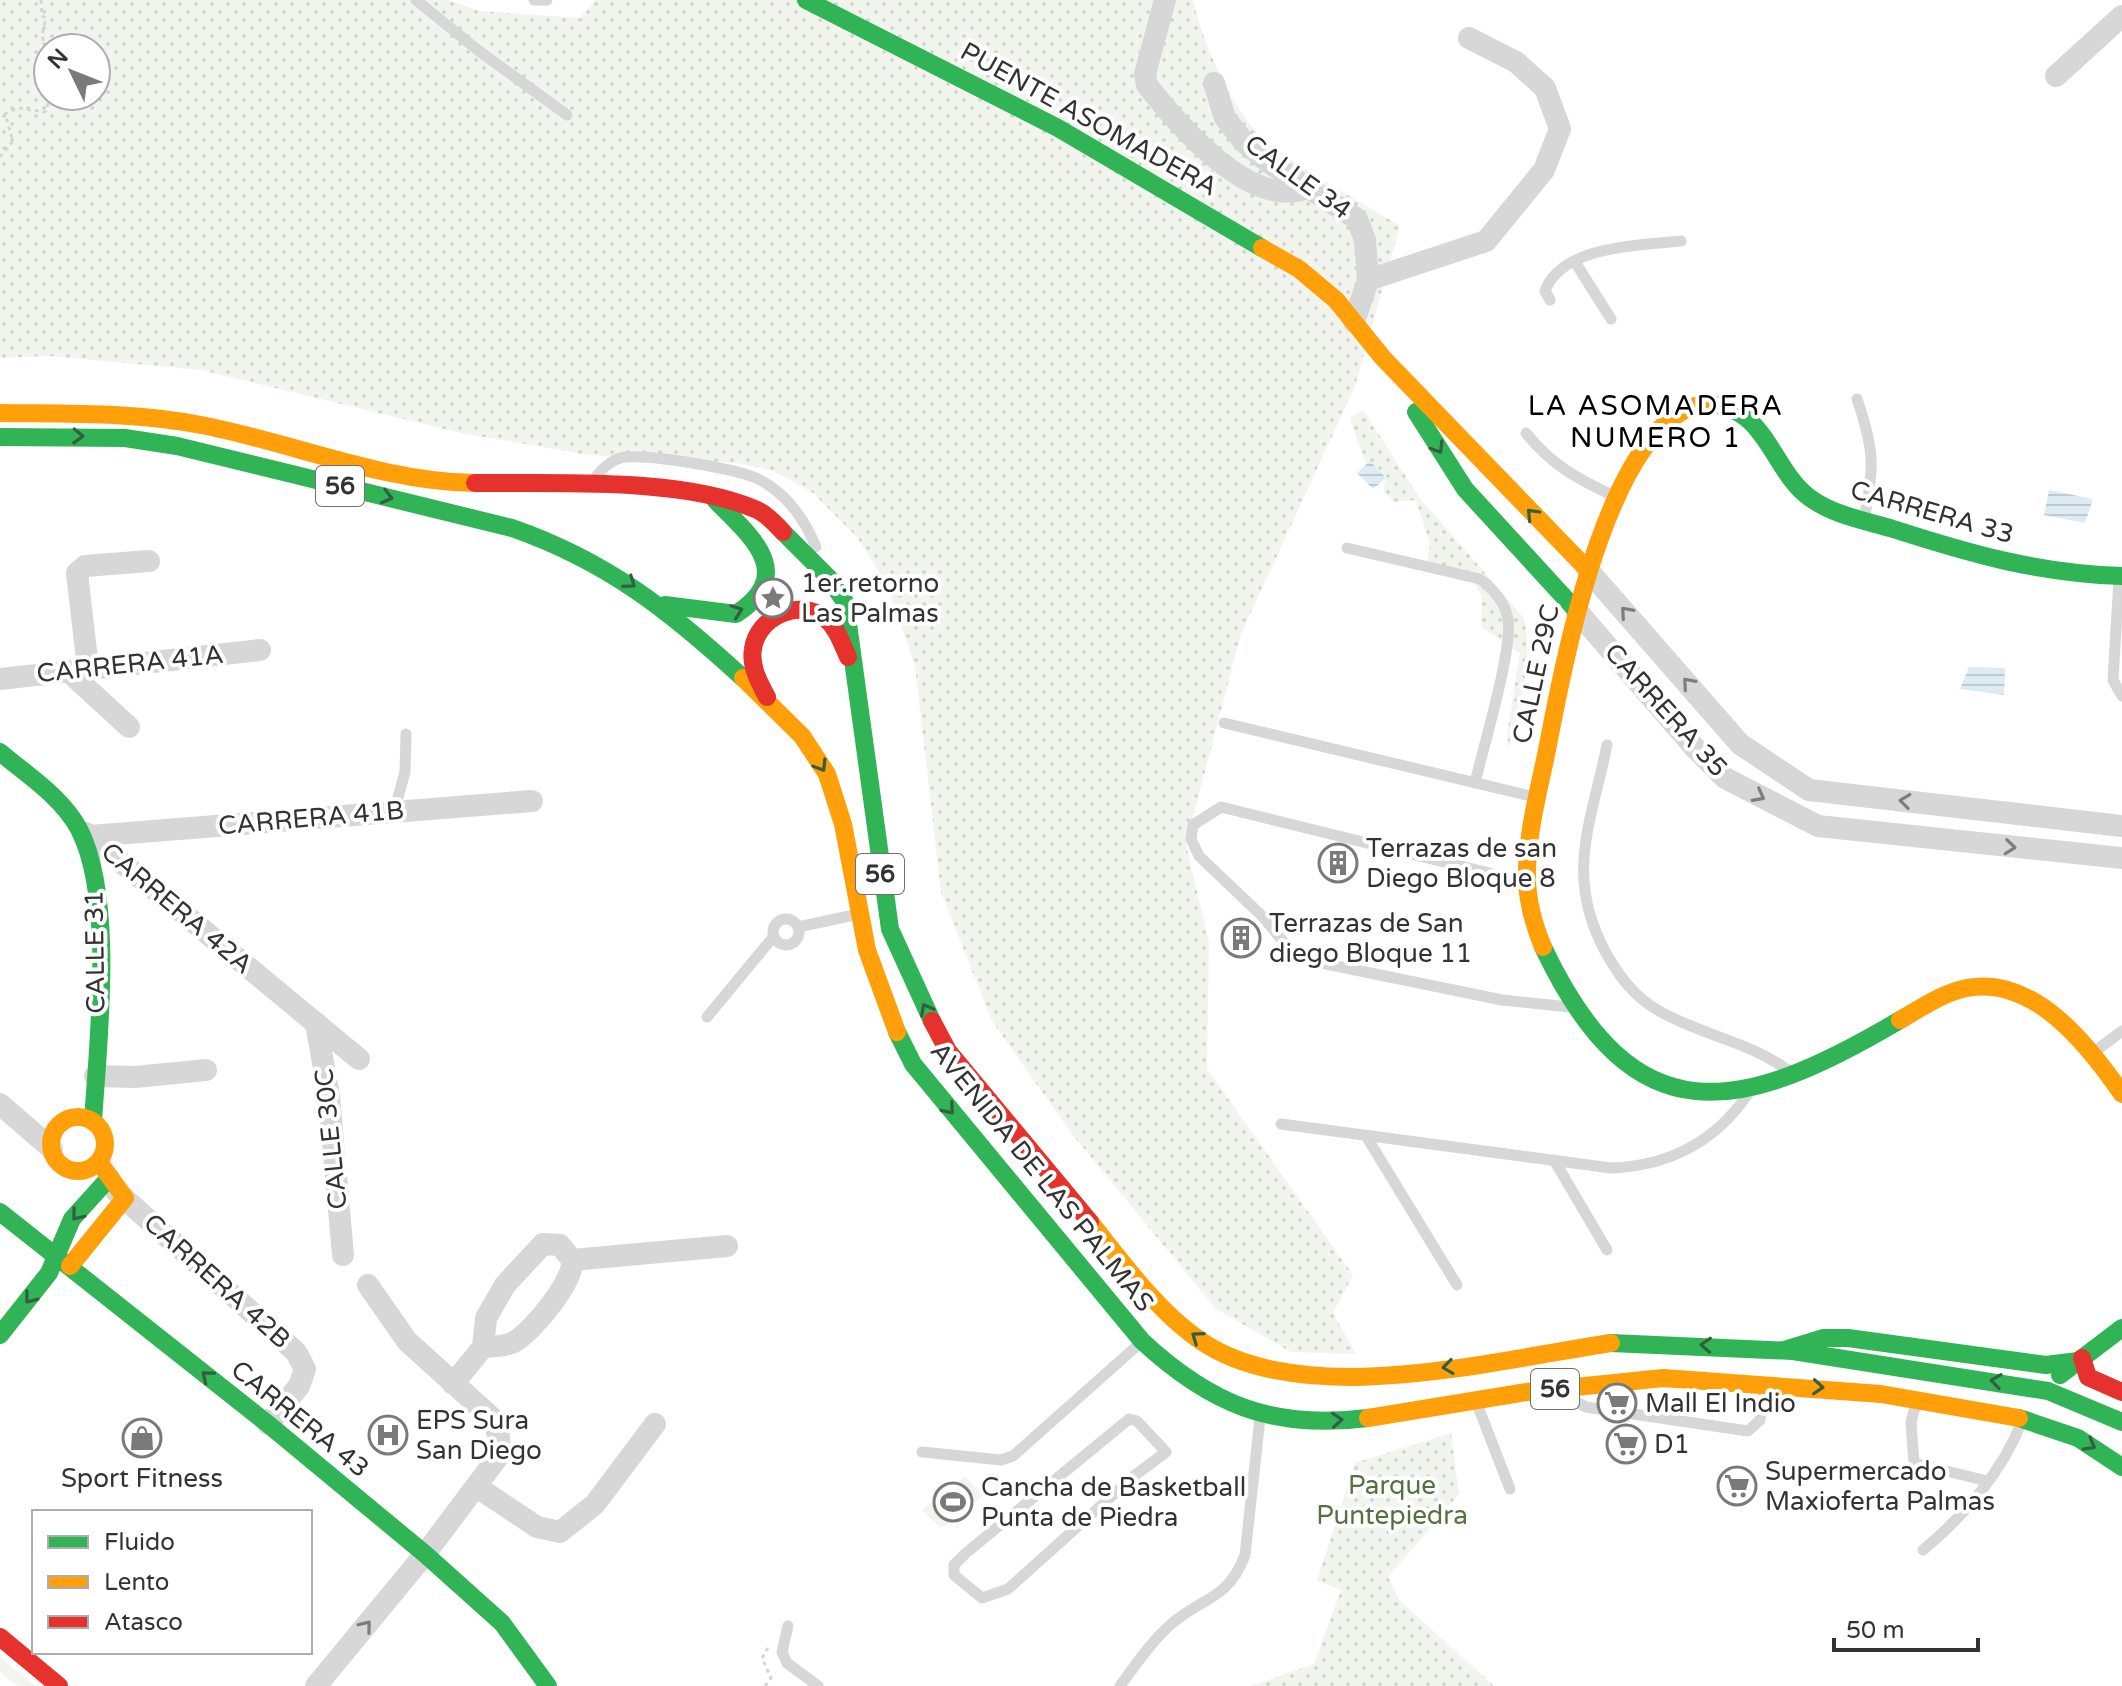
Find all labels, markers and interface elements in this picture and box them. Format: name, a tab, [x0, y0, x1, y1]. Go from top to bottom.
north arrow	[32, 32, 112, 112]
street label: PUENTE ASOMADERA	[955, 35, 1223, 203]
text: N	[43, 44, 74, 74]
street label: CALLE 34	[1239, 128, 1357, 226]
district label: LA ASOMADERA NUMERO 1	[1528, 389, 1784, 455]
one-way arrow	[72, 428, 85, 445]
one-way arrow	[1429, 439, 1444, 453]
road number: 56	[316, 466, 364, 506]
street label: CARRERA 33	[1847, 474, 2017, 550]
one-way arrow	[380, 488, 393, 505]
one-way arrow	[1526, 509, 1541, 523]
place label: 1er.retorno Las Palmas	[801, 568, 939, 629]
one-way arrow	[622, 573, 636, 588]
place icon: 1er.retorno Las Palmas	[752, 577, 794, 619]
street label: CALLE 29C	[1506, 602, 1566, 746]
one-way arrow	[729, 604, 743, 620]
one-way arrow	[1621, 607, 1636, 622]
street label: CARRERA 35	[1598, 637, 1734, 783]
street label: CARRERA 41A	[35, 639, 225, 689]
one-way arrow	[1683, 678, 1698, 693]
one-way arrow	[811, 757, 827, 772]
one-way arrow	[1750, 786, 1765, 801]
one-way arrow	[1899, 792, 1912, 809]
street label: CARRERA 41B	[217, 794, 405, 842]
place label: Terrazas de san Diego Bloque 8	[1366, 833, 1557, 894]
street label: CARRERA 42A	[95, 836, 259, 980]
one-way arrow	[2004, 838, 2017, 855]
building icon: Terrazas de san Diego Bloque 8	[1317, 842, 1359, 884]
road number: 56	[856, 854, 904, 894]
street label: CALLE 31	[78, 890, 112, 1014]
place label: Terrazas de San diego Bloque 11	[1269, 908, 1472, 969]
building icon: Terrazas de San diego Bloque 11	[1220, 917, 1262, 959]
one-way arrow	[920, 1003, 936, 1018]
street label: AVENIDA DE LAS PALMAS	[924, 1036, 1160, 1318]
street label: CALLE 30C	[308, 1067, 354, 1211]
one-way arrow	[939, 1100, 954, 1115]
one-way arrow	[72, 1205, 87, 1220]
street label: CARRERA 42B	[137, 1207, 297, 1355]
one-way arrow	[25, 1289, 39, 1304]
one-way arrow	[1192, 1332, 1206, 1347]
one-way arrow	[1699, 1336, 1712, 1353]
street label: CARRERA 43	[225, 1354, 375, 1484]
one-way arrow	[1441, 1358, 1455, 1375]
road number: 56	[1531, 1369, 1579, 1409]
one-way arrow	[201, 1372, 216, 1386]
one-way arrow	[1989, 1373, 2003, 1390]
one-way arrow	[1812, 1378, 1825, 1395]
supermarket icon: Mall El Indio	[1596, 1382, 1638, 1424]
place label: Mall El Indio	[1645, 1388, 1796, 1419]
place label: EPS Sura San Diego	[416, 1405, 542, 1466]
one-way arrow	[1331, 1411, 1344, 1428]
hospital icon: EPS Sura San Diego	[367, 1414, 409, 1456]
shop icon: Sport Fitness	[121, 1417, 163, 1459]
supermarket icon: D1	[1605, 1423, 1647, 1465]
place label: D1	[1654, 1429, 1690, 1460]
one-way arrow	[2081, 1435, 2096, 1451]
place label: Supermercado Maxioferta Palmas	[1765, 1456, 1995, 1517]
place label: Sport Fitness	[61, 1463, 223, 1494]
supermarket icon: Supermercado Maxioferta Palmas	[1716, 1465, 1758, 1507]
park label: Parque Puntepiedra	[1316, 1470, 1468, 1531]
place label: Cancha de Basketball Punta de Piedra	[981, 1472, 1246, 1533]
sports icon: Cancha de Basketball Punta de Piedra	[932, 1481, 974, 1523]
legend	[32, 1510, 312, 1654]
text: Fluido	[104, 1528, 175, 1557]
text: Lento	[104, 1568, 169, 1597]
scale bar	[1834, 1602, 1978, 1652]
text: Atasco	[104, 1608, 183, 1637]
text: 50 m	[1846, 1616, 1904, 1645]
one-way arrow	[356, 1621, 371, 1635]

